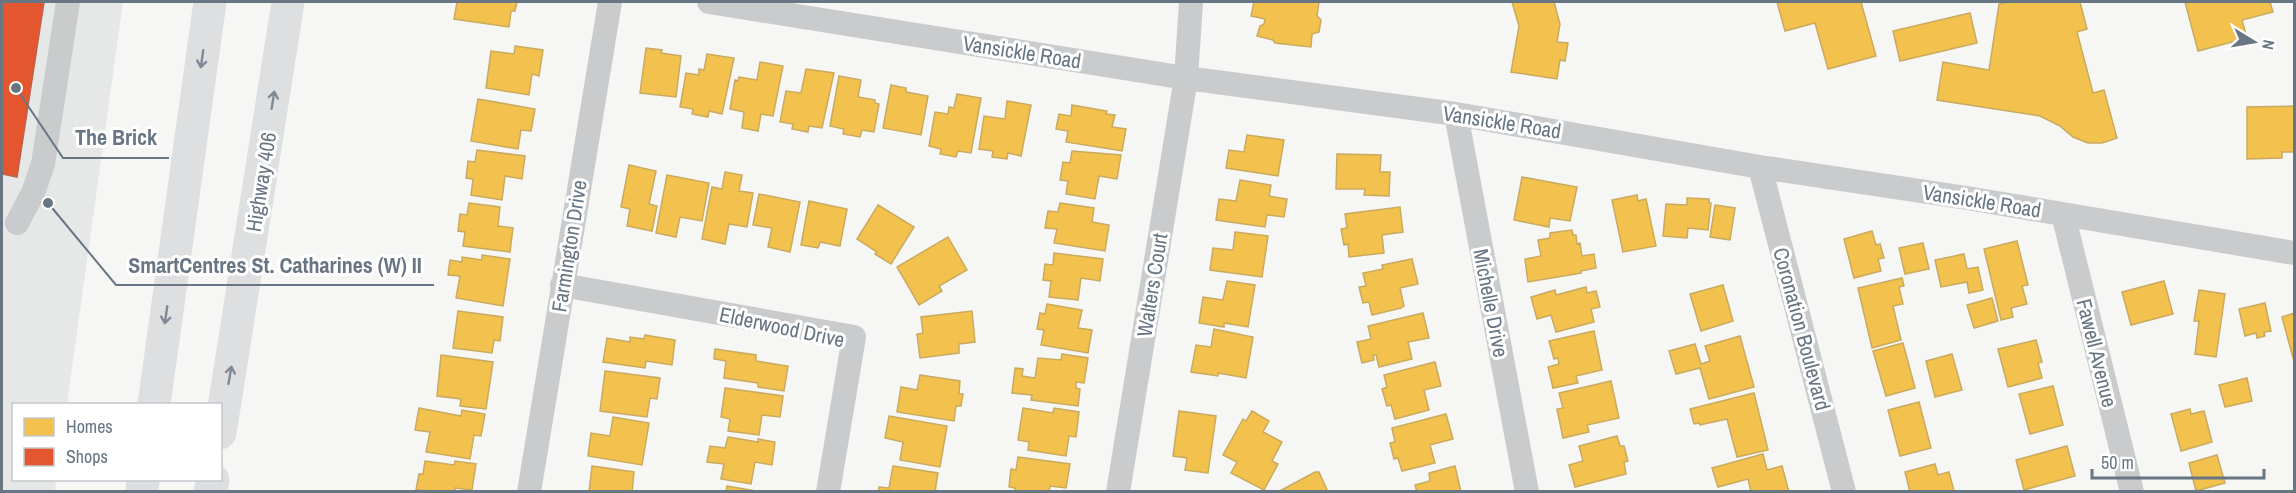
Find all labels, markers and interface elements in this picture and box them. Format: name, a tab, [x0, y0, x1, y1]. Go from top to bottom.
north arrow	[2224, 12, 2284, 72]
street label: Vansickle Road	[961, 28, 1083, 76]
text: N	[2257, 38, 2280, 52]
one-way arrow	[196, 49, 207, 69]
one-way arrow	[268, 90, 279, 110]
street label: Vansickle Road	[1441, 98, 1563, 146]
callout: The Brick	[63, 118, 169, 158]
text: The Brick	[75, 122, 158, 152]
street label: Highway 406	[239, 130, 283, 234]
street label: Vansickle Road	[1921, 177, 2043, 225]
street label: Farmington Drive	[544, 178, 594, 314]
street label: Walters Court	[1129, 231, 1175, 339]
street label: Coronation Boulevard	[1766, 244, 1838, 414]
callout: SmartCentres St. Catharines (W) II	[116, 245, 434, 285]
street label: Michelle Drive	[1466, 246, 1516, 360]
text: SmartCentres St. Catharines (W) II	[128, 250, 422, 280]
street label: Fawell Avenue	[2070, 296, 2124, 410]
street label: Elderwood Drive	[717, 300, 847, 354]
one-way arrow	[161, 305, 172, 324]
one-way arrow	[225, 366, 236, 386]
legend	[12, 403, 222, 481]
text: Homes	[66, 414, 113, 439]
scale bar	[2092, 442, 2264, 480]
text: Shops	[66, 444, 108, 469]
text: 50 m	[2101, 450, 2134, 475]

